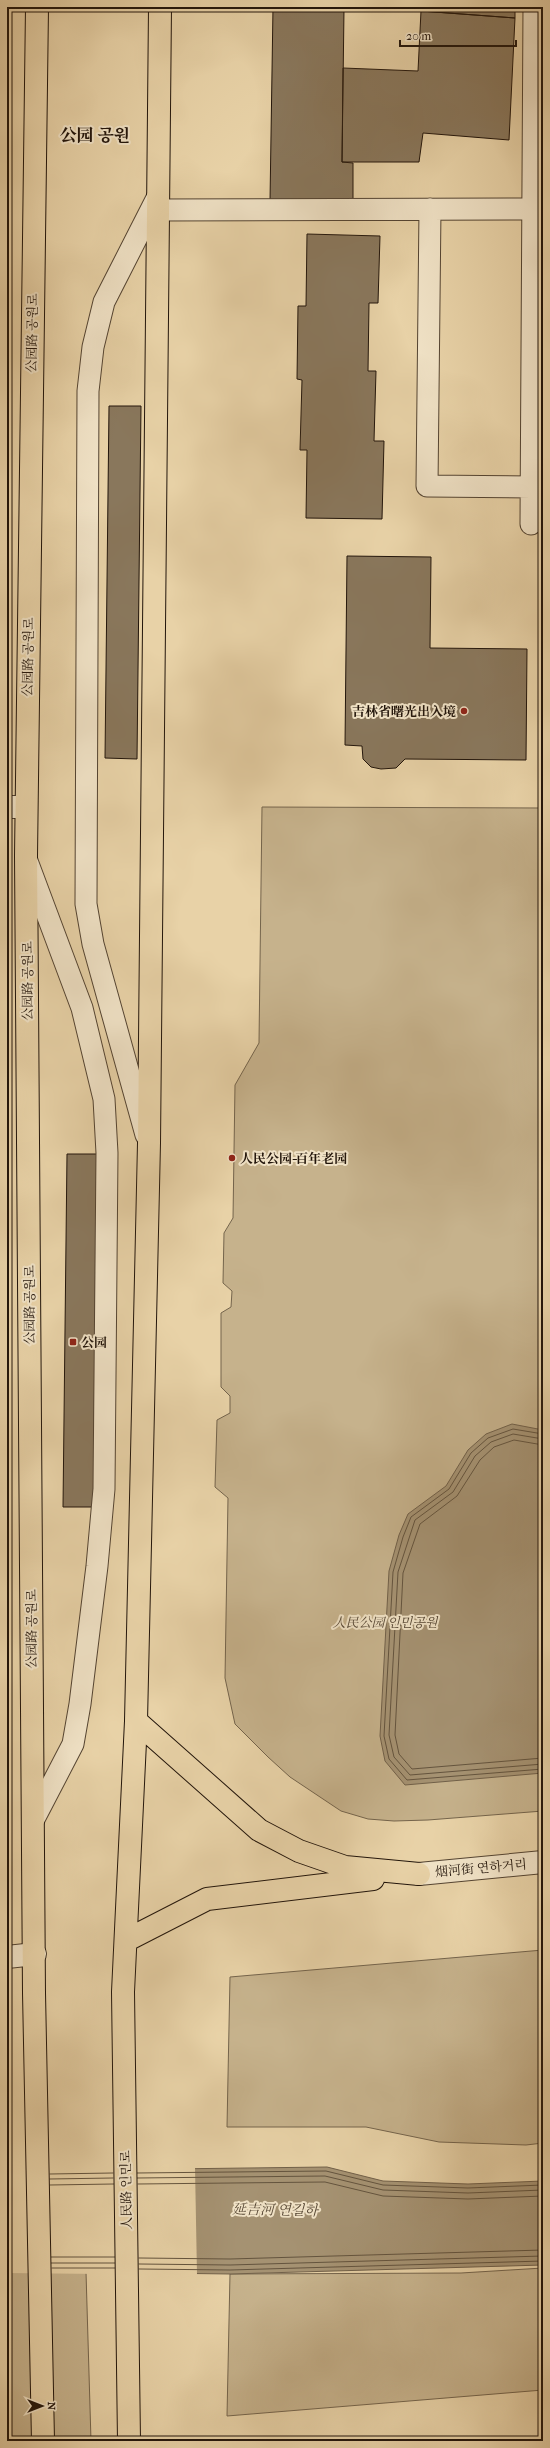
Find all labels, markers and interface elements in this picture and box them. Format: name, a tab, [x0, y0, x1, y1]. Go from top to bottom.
scale bar	[400, 22, 516, 48]
text: 20 m	[406, 29, 431, 43]
district label: 公园 공원	[60, 125, 130, 145]
street label: 公园路 공원로	[24, 293, 40, 373]
street label: 公园路 공원로	[20, 617, 36, 697]
place label: 吉林省曙光出入境	[352, 704, 456, 719]
marker: 吉林省曙光出入境	[459, 706, 469, 716]
street label: 公园路 공원로	[20, 941, 35, 1021]
place label: 人民公园-百年老园	[240, 1151, 347, 1166]
marker: 人民公园-百年老园	[227, 1153, 237, 1163]
street label: 公园路 공원로	[22, 1265, 37, 1345]
place label: 公园	[81, 1335, 107, 1350]
marker: 公园	[68, 1337, 78, 1347]
street label: 公园路 공원로	[24, 1589, 39, 1669]
park label: 人民公园 인민공원	[332, 1615, 439, 1630]
street label: 烟河街 연하거리	[435, 1857, 527, 1879]
street label: 人民路 인민로	[118, 2150, 134, 2230]
water label: 延吉河 연길하	[232, 2201, 319, 2219]
north arrow	[22, 2386, 62, 2426]
text: N	[45, 2402, 58, 2411]

